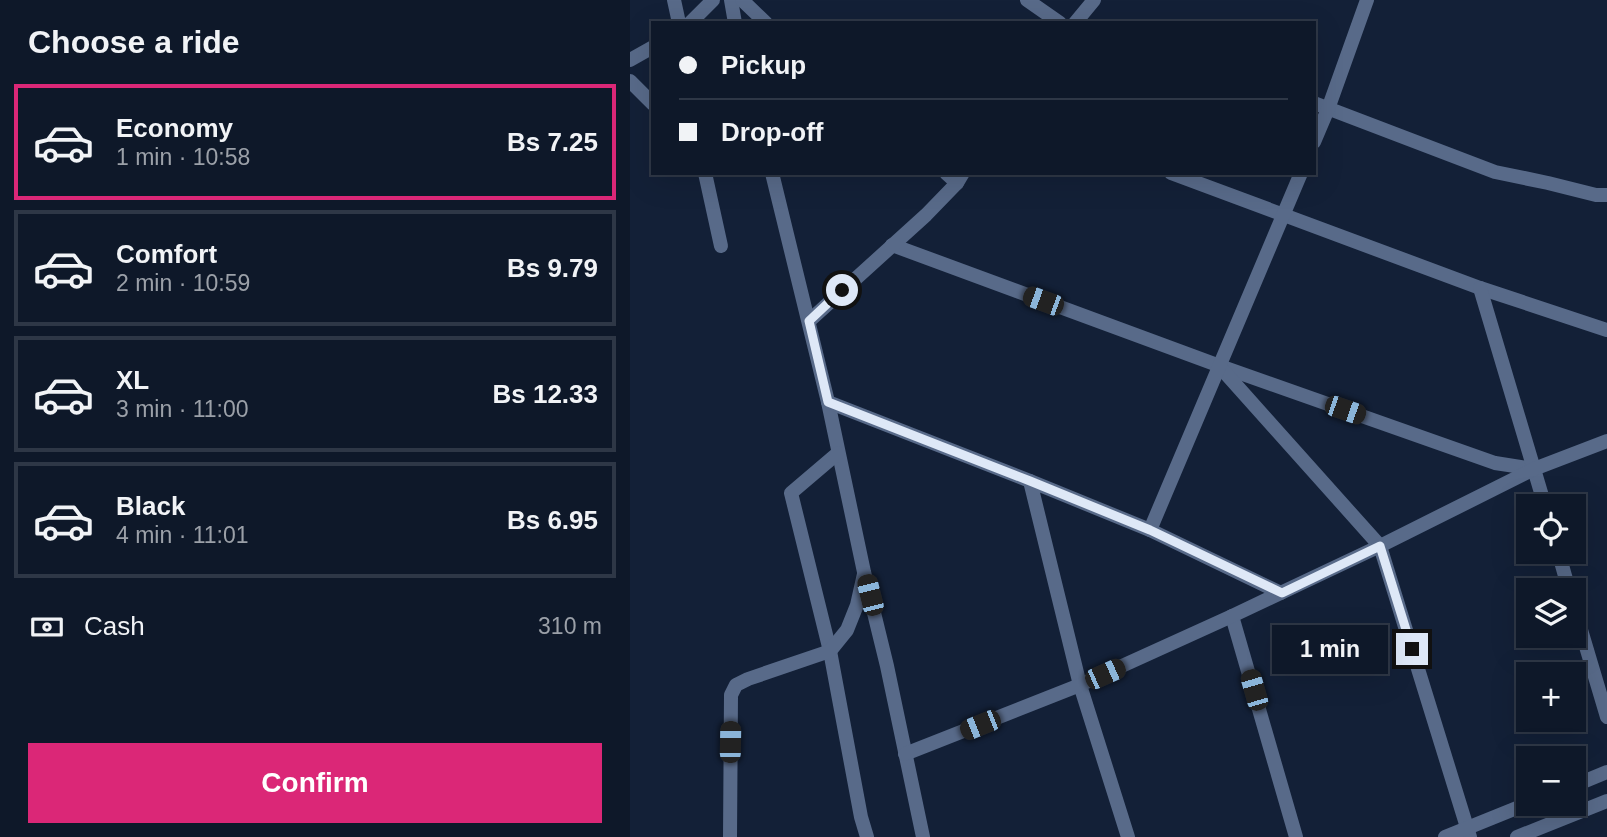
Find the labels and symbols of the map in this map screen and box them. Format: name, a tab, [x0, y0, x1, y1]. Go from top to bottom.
route start	[826, 274, 858, 306]
car	[1020, 284, 1067, 318]
car	[1322, 393, 1369, 427]
car	[855, 572, 886, 618]
callout: 1 min	[1272, 624, 1388, 674]
route end	[1396, 633, 1428, 665]
car	[1082, 656, 1129, 692]
car	[1239, 667, 1270, 713]
car	[957, 707, 1004, 743]
car	[720, 721, 741, 763]

